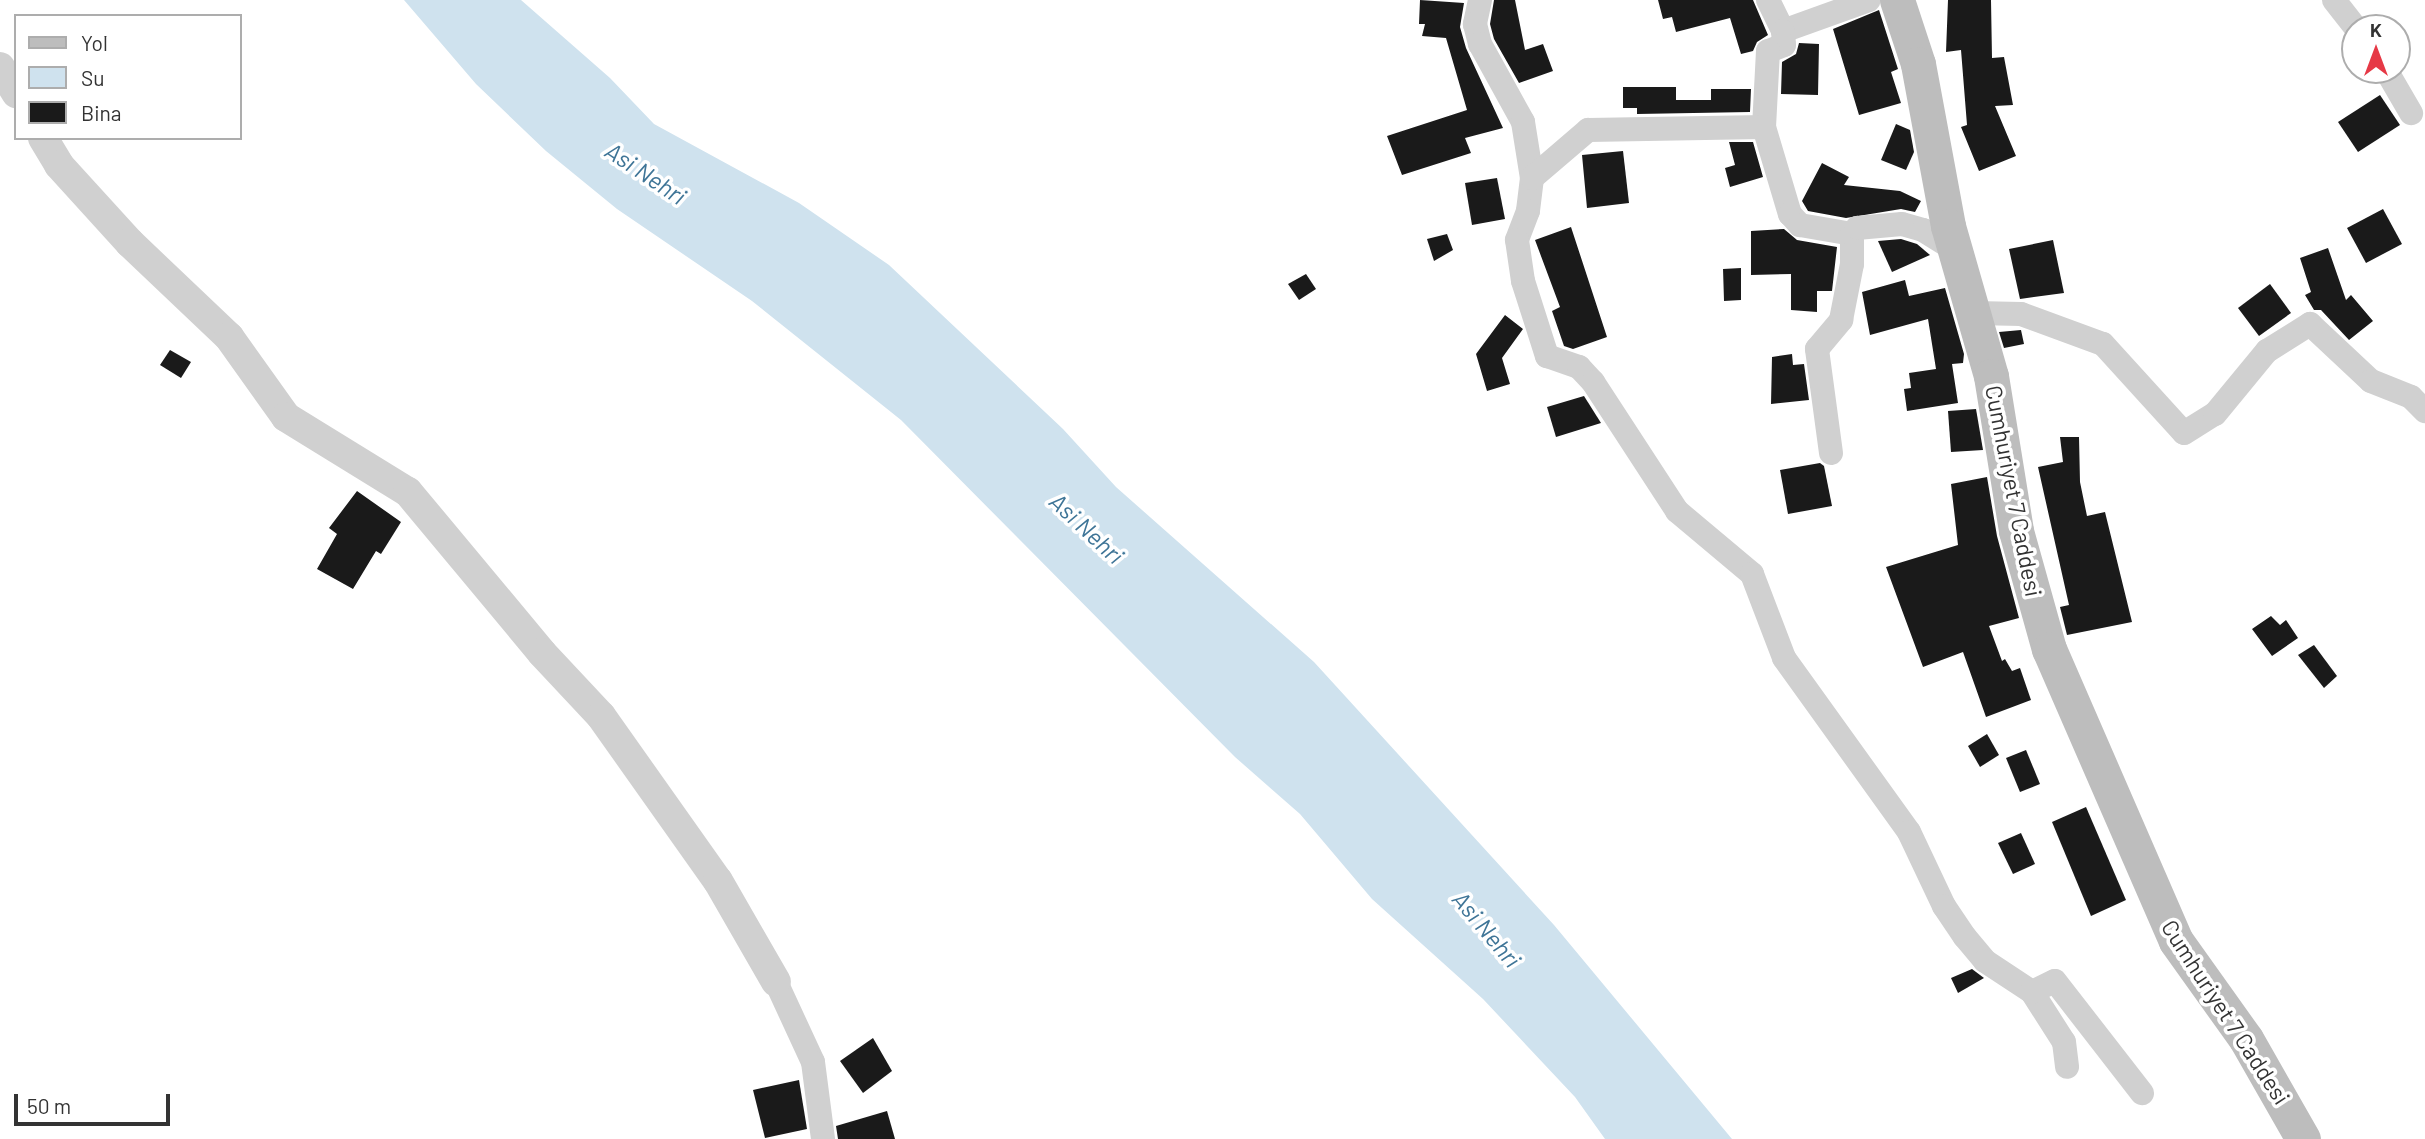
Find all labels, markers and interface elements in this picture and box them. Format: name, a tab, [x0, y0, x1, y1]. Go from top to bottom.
legend	[14, 14, 242, 140]
north arrow	[2341, 14, 2411, 84]
text: K	[2370, 18, 2382, 41]
text: Yol	[81, 30, 108, 55]
text: Su	[81, 65, 105, 90]
text: Bina	[81, 100, 122, 125]
water label: Asi Nehri	[600, 136, 692, 210]
street label: Cumhuriyet 7 Caddesi	[1980, 383, 2048, 599]
water label: Asi Nehri	[1044, 486, 1130, 570]
water label: Asi Nehri	[1447, 885, 1527, 973]
street label: Cumhuriyet 7 Caddesi	[2156, 914, 2296, 1110]
scale bar	[18, 1080, 173, 1124]
text: 50 m	[27, 1093, 71, 1118]

